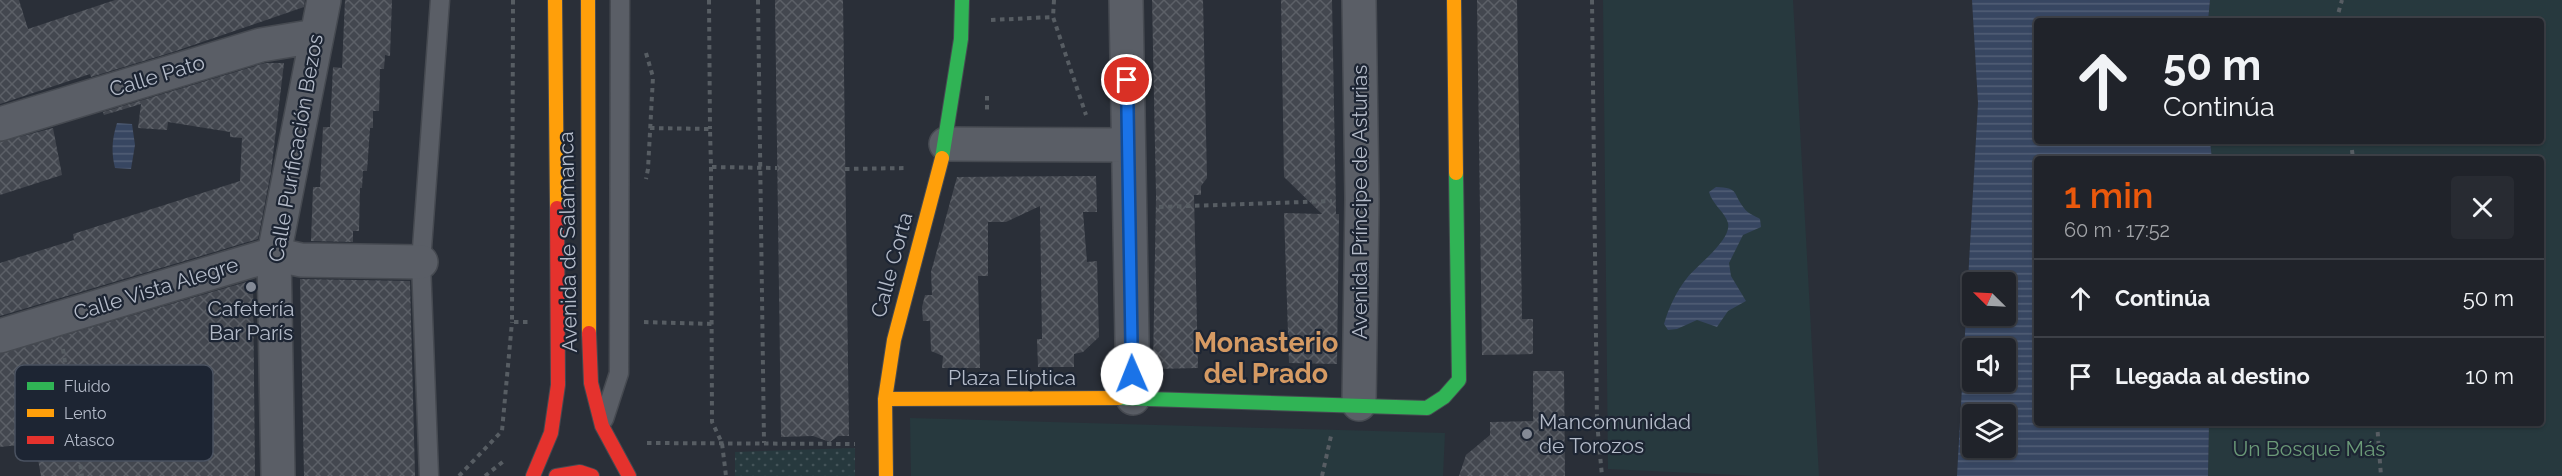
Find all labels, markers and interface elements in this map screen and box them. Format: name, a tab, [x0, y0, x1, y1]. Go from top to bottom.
street label: Calle Purificación Bezos	[263, 32, 328, 264]
text: 50 m	[2163, 41, 2261, 90]
icon: ahead	[2064, 42, 2142, 120]
street label: Calle Pato	[106, 49, 208, 102]
pin	[1101, 54, 1152, 105]
icon: arrive	[1110, 63, 1143, 96]
street label: Avenida Príncipe de Asturias	[1347, 65, 1372, 339]
text: Continúa	[2163, 91, 2275, 122]
street label: Avenida de Salamanca	[553, 131, 582, 353]
text: 1 min	[2064, 174, 2153, 216]
button: close	[2451, 176, 2514, 239]
street label: Calle Corta	[866, 210, 918, 320]
text: 60 m · 17:52	[2064, 218, 2170, 242]
street label: Calle Vista Alegre	[70, 252, 241, 325]
north arrow	[1962, 272, 2016, 326]
map controls	[1962, 272, 2016, 458]
marker: Cafetería Bar París	[244, 280, 258, 294]
icon: ahead	[2064, 282, 2097, 315]
text: Continúa	[2115, 285, 2210, 311]
text: 50 m	[2463, 285, 2514, 311]
place label: Cafetería Bar París	[207, 296, 295, 345]
district label: Monasterio del Prado	[1194, 327, 1338, 389]
button: sound	[1962, 338, 2016, 392]
position arrow	[1100, 342, 1164, 406]
icon: arrive	[2064, 360, 2097, 393]
text: Llegada al destino	[2115, 363, 2310, 389]
text: 10 m	[2465, 363, 2514, 389]
legend	[15, 365, 213, 461]
street label: Plaza Elíptica	[948, 365, 1076, 390]
text: Fluido	[64, 377, 110, 396]
text: Lento	[64, 404, 107, 423]
button: layers	[1962, 404, 2016, 458]
place label: Mancomunidad de Torozos	[1539, 409, 1691, 458]
marker: Mancomunidad de Torozos	[1520, 427, 1534, 441]
text: Atasco	[64, 431, 115, 450]
park label: Un Bosque Más	[2233, 436, 2385, 461]

